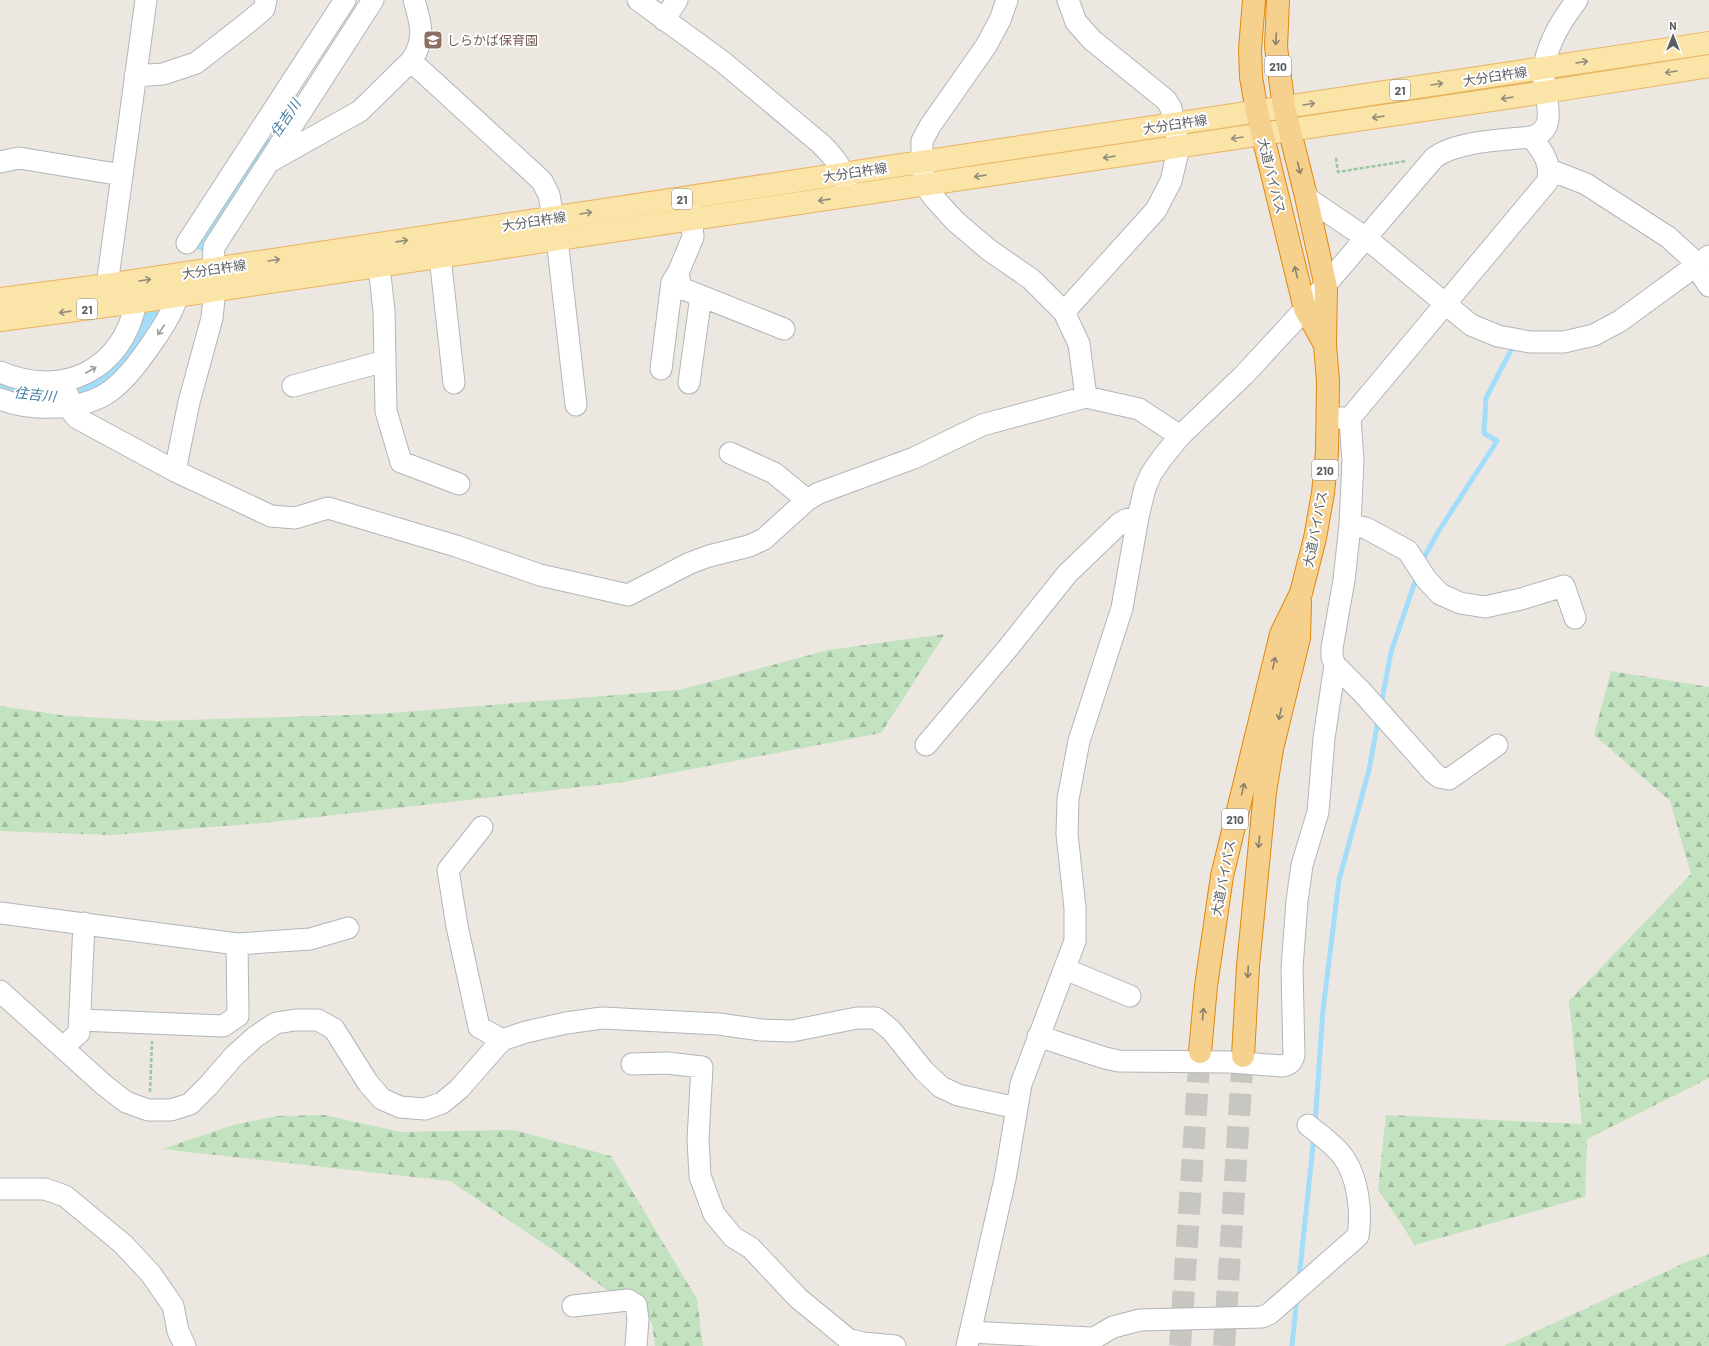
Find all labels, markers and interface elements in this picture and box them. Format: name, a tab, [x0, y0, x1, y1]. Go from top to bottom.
north arrow	[1653, 16, 1693, 56]
text: N	[1669, 19, 1677, 32]
school or university icon: しらかば保育園	[422, 29, 444, 51]
place label: しらかば保育園	[447, 32, 538, 48]
one-way arrow	[1272, 32, 1280, 45]
road number: 210	[1265, 56, 1291, 76]
one-way arrow	[1575, 58, 1588, 66]
street label: 大分臼杵線	[1462, 63, 1528, 89]
one-way arrow	[1664, 68, 1677, 76]
road number: 21	[1390, 80, 1410, 100]
one-way arrow	[1431, 80, 1444, 88]
water label: 住吉川	[266, 94, 305, 140]
one-way arrow	[1501, 94, 1514, 102]
one-way arrow	[1302, 100, 1315, 108]
street label: 大分臼杵線	[1142, 111, 1208, 137]
one-way arrow	[1372, 113, 1385, 121]
one-way arrow	[1231, 134, 1244, 142]
street label: 大道バイパス	[1255, 136, 1289, 216]
one-way arrow	[1103, 153, 1116, 161]
street label: 大分臼杵線	[822, 159, 888, 185]
one-way arrow	[1296, 161, 1303, 174]
one-way arrow	[974, 172, 987, 180]
road number: 21	[672, 189, 692, 209]
one-way arrow	[818, 196, 831, 204]
street label: 大分臼杵線	[501, 208, 567, 234]
one-way arrow	[579, 209, 592, 217]
one-way arrow	[396, 237, 409, 245]
street label: 大分臼杵線	[181, 256, 247, 282]
one-way arrow	[267, 256, 280, 264]
one-way arrow	[1291, 265, 1299, 278]
one-way arrow	[138, 276, 151, 284]
road number: 21	[77, 299, 97, 319]
one-way arrow	[59, 308, 72, 316]
one-way arrow	[157, 324, 165, 335]
one-way arrow	[85, 366, 97, 373]
water label: 住吉川	[13, 383, 59, 405]
road number: 210	[1312, 460, 1338, 480]
street label: 大道バイパス	[1300, 489, 1330, 569]
one-way arrow	[1271, 657, 1278, 670]
one-way arrow	[1276, 707, 1283, 720]
one-way arrow	[1239, 783, 1247, 796]
road number: 210	[1222, 809, 1248, 829]
one-way arrow	[1256, 835, 1263, 848]
street label: 大道バイパス	[1208, 838, 1238, 918]
one-way arrow	[1244, 965, 1251, 978]
one-way arrow	[1200, 1008, 1207, 1021]

